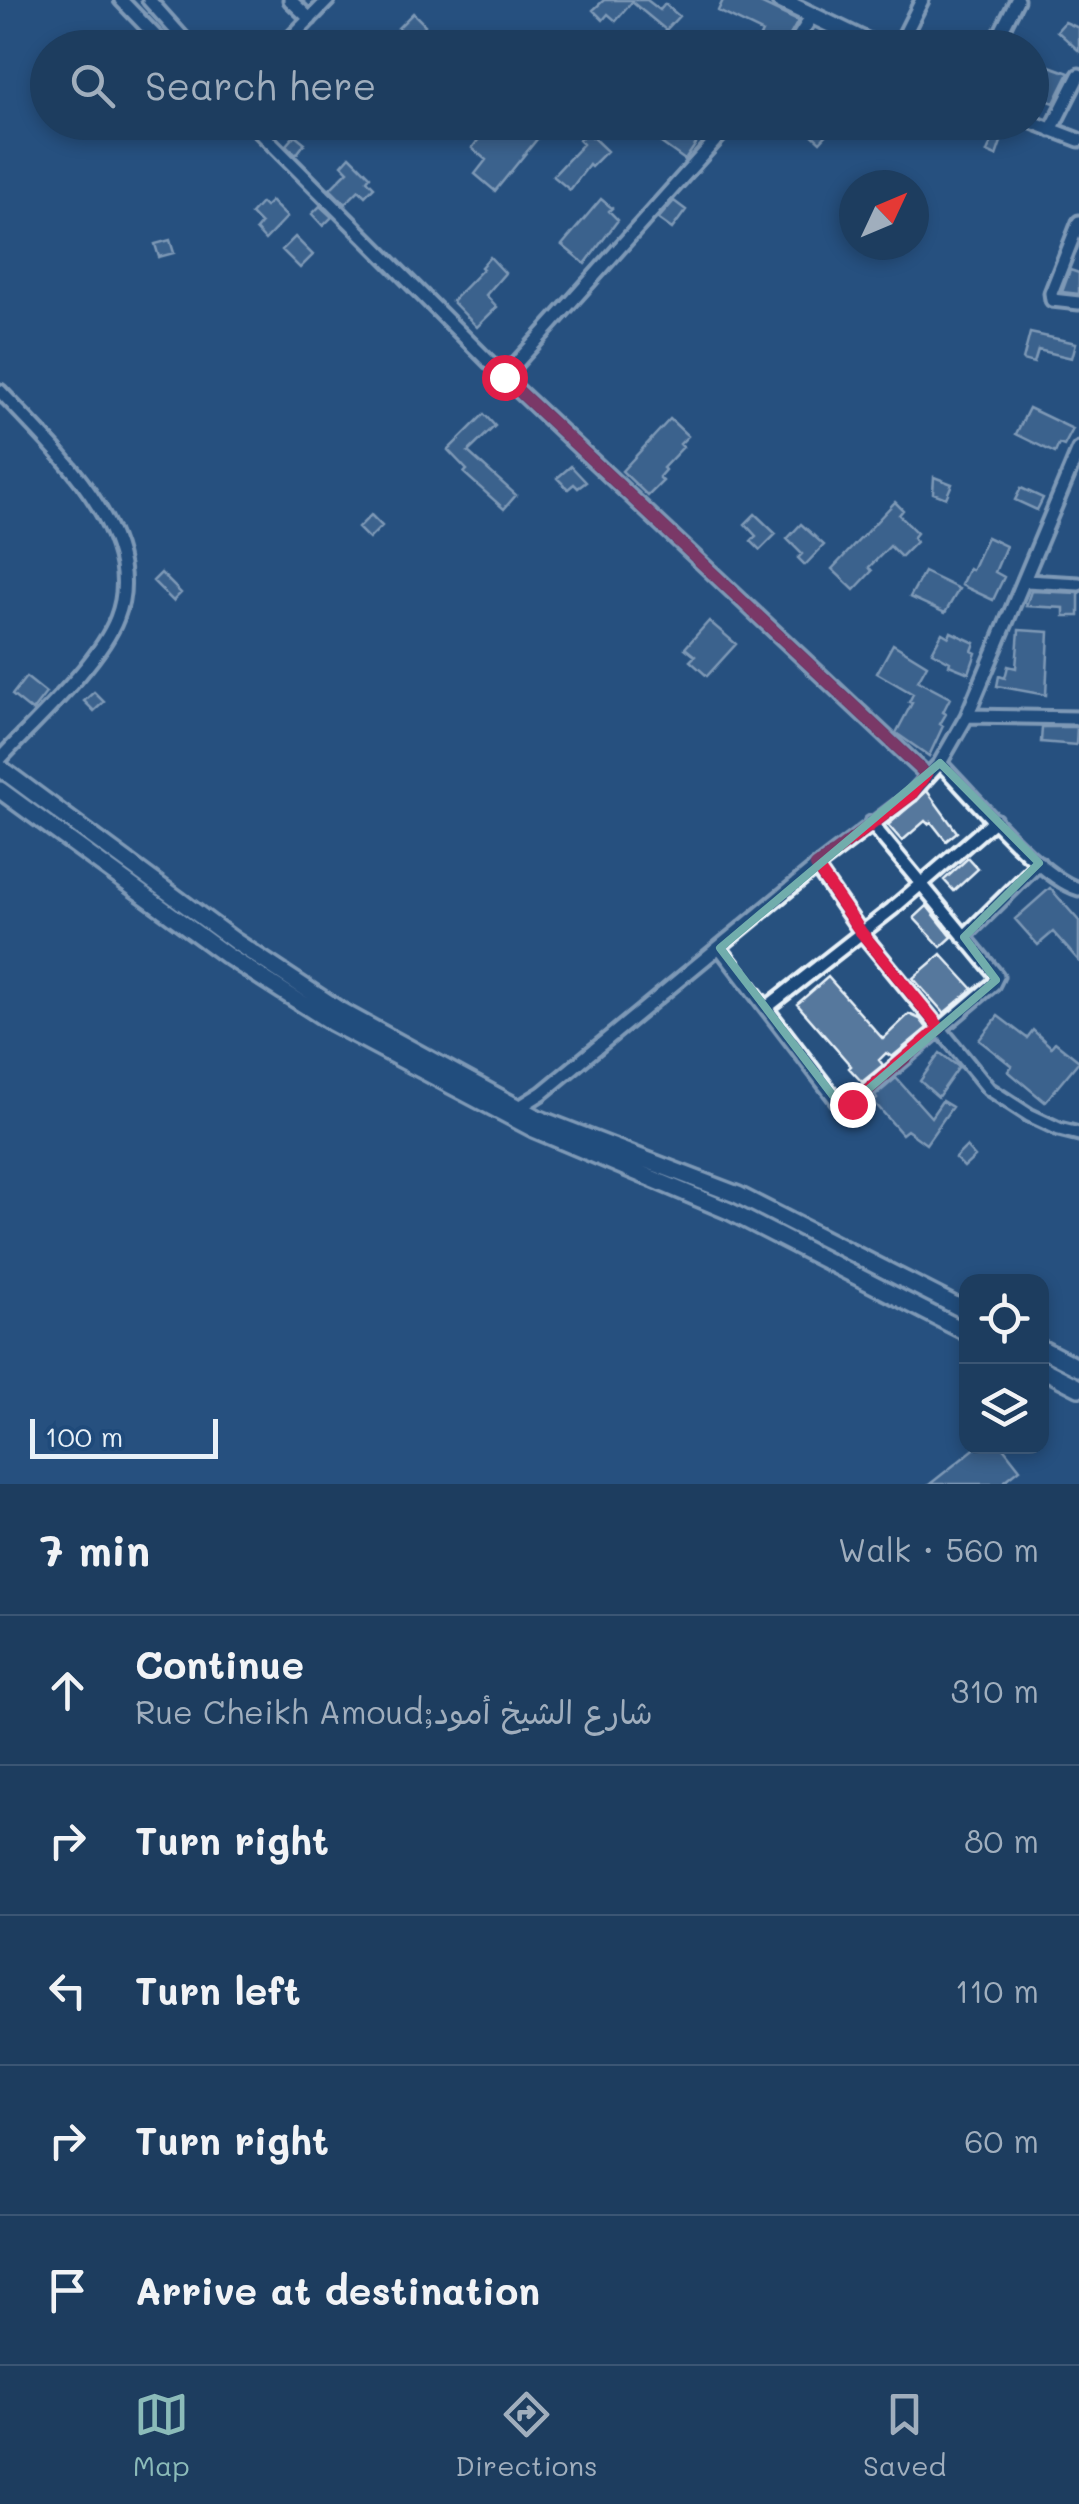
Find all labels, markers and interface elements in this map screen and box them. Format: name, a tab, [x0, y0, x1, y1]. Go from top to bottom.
search box	[30, 30, 1049, 140]
icon: search	[65, 58, 120, 113]
text: Search here	[145, 60, 376, 110]
north arrow	[839, 170, 929, 260]
route start	[482, 355, 528, 401]
route end	[830, 1082, 876, 1128]
map controls	[959, 1274, 1049, 1454]
button: locate	[959, 1274, 1049, 1364]
button: layers	[959, 1364, 1049, 1454]
scale bar	[30, 1414, 218, 1458]
text: 100 m	[45, 1418, 123, 1454]
text: 7 min	[40, 1522, 150, 1577]
text: Walk · 560 m	[838, 1528, 1039, 1570]
text: Continue	[135, 1639, 304, 1689]
icon: ahead	[40, 1663, 95, 1718]
text: 310 m	[950, 1669, 1039, 1711]
text: Rue Cheikh Amoud;شارع الشيخ أمود	[135, 1690, 653, 1732]
icon: right	[40, 1813, 95, 1868]
text: Turn right	[135, 1815, 329, 1865]
text: 80 m	[964, 1819, 1039, 1861]
icon: left	[40, 1963, 95, 2018]
text: Turn left	[135, 1965, 301, 2015]
text: 110 m	[955, 1969, 1039, 2011]
icon: right	[40, 2113, 95, 2168]
text: Turn right	[135, 2115, 329, 2165]
text: 60 m	[964, 2119, 1039, 2161]
icon: arrive	[40, 2263, 95, 2318]
text: Arrive at destination	[135, 2265, 540, 2315]
tab: Map	[133, 2387, 190, 2483]
tab: Directions	[455, 2387, 598, 2483]
tab: Saved	[863, 2387, 946, 2483]

